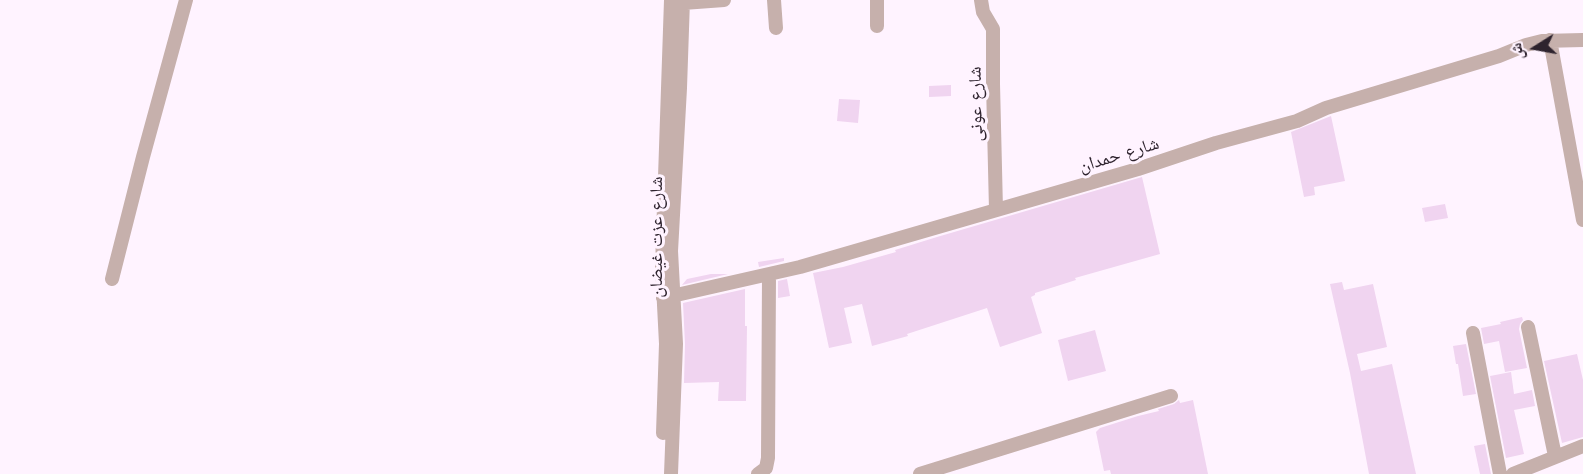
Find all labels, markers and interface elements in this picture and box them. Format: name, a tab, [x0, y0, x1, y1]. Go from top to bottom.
north arrow	[1505, 18, 1565, 78]
text: ش	[1506, 41, 1528, 62]
street label: شارع عونى	[965, 66, 987, 142]
street label: شارع حمدان	[1076, 133, 1162, 177]
street label: شارع عزت غيضان	[646, 176, 668, 298]

